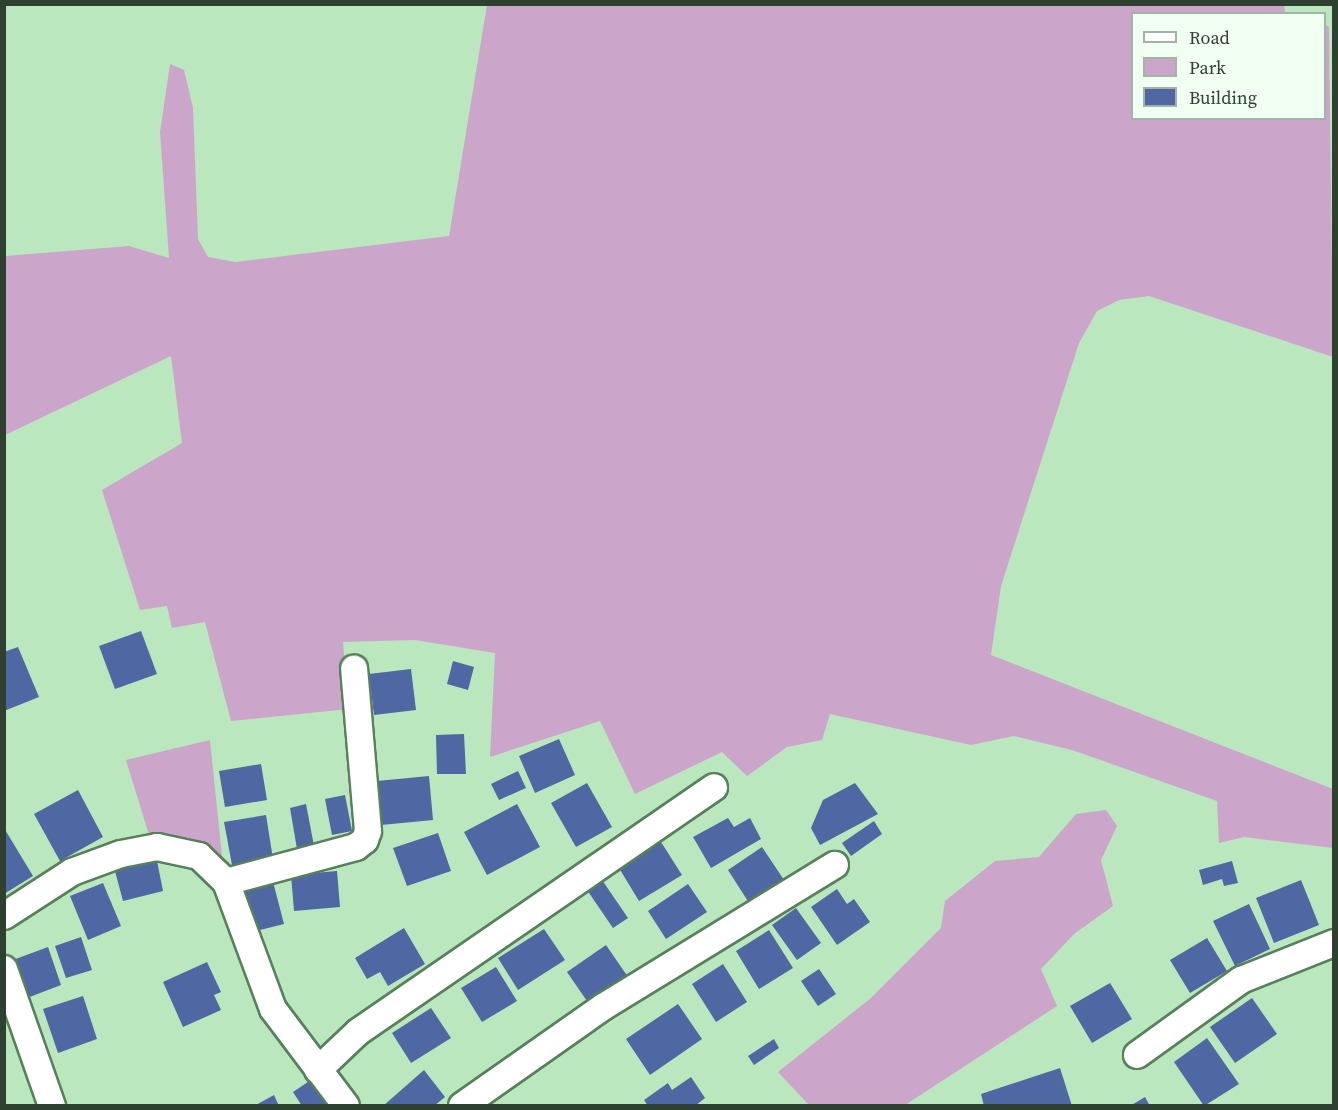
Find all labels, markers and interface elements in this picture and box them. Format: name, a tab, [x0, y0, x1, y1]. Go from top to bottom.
legend	[1131, 12, 1326, 120]
text: Road	[1189, 25, 1230, 50]
text: Park	[1189, 55, 1226, 80]
text: Building	[1189, 85, 1257, 110]

